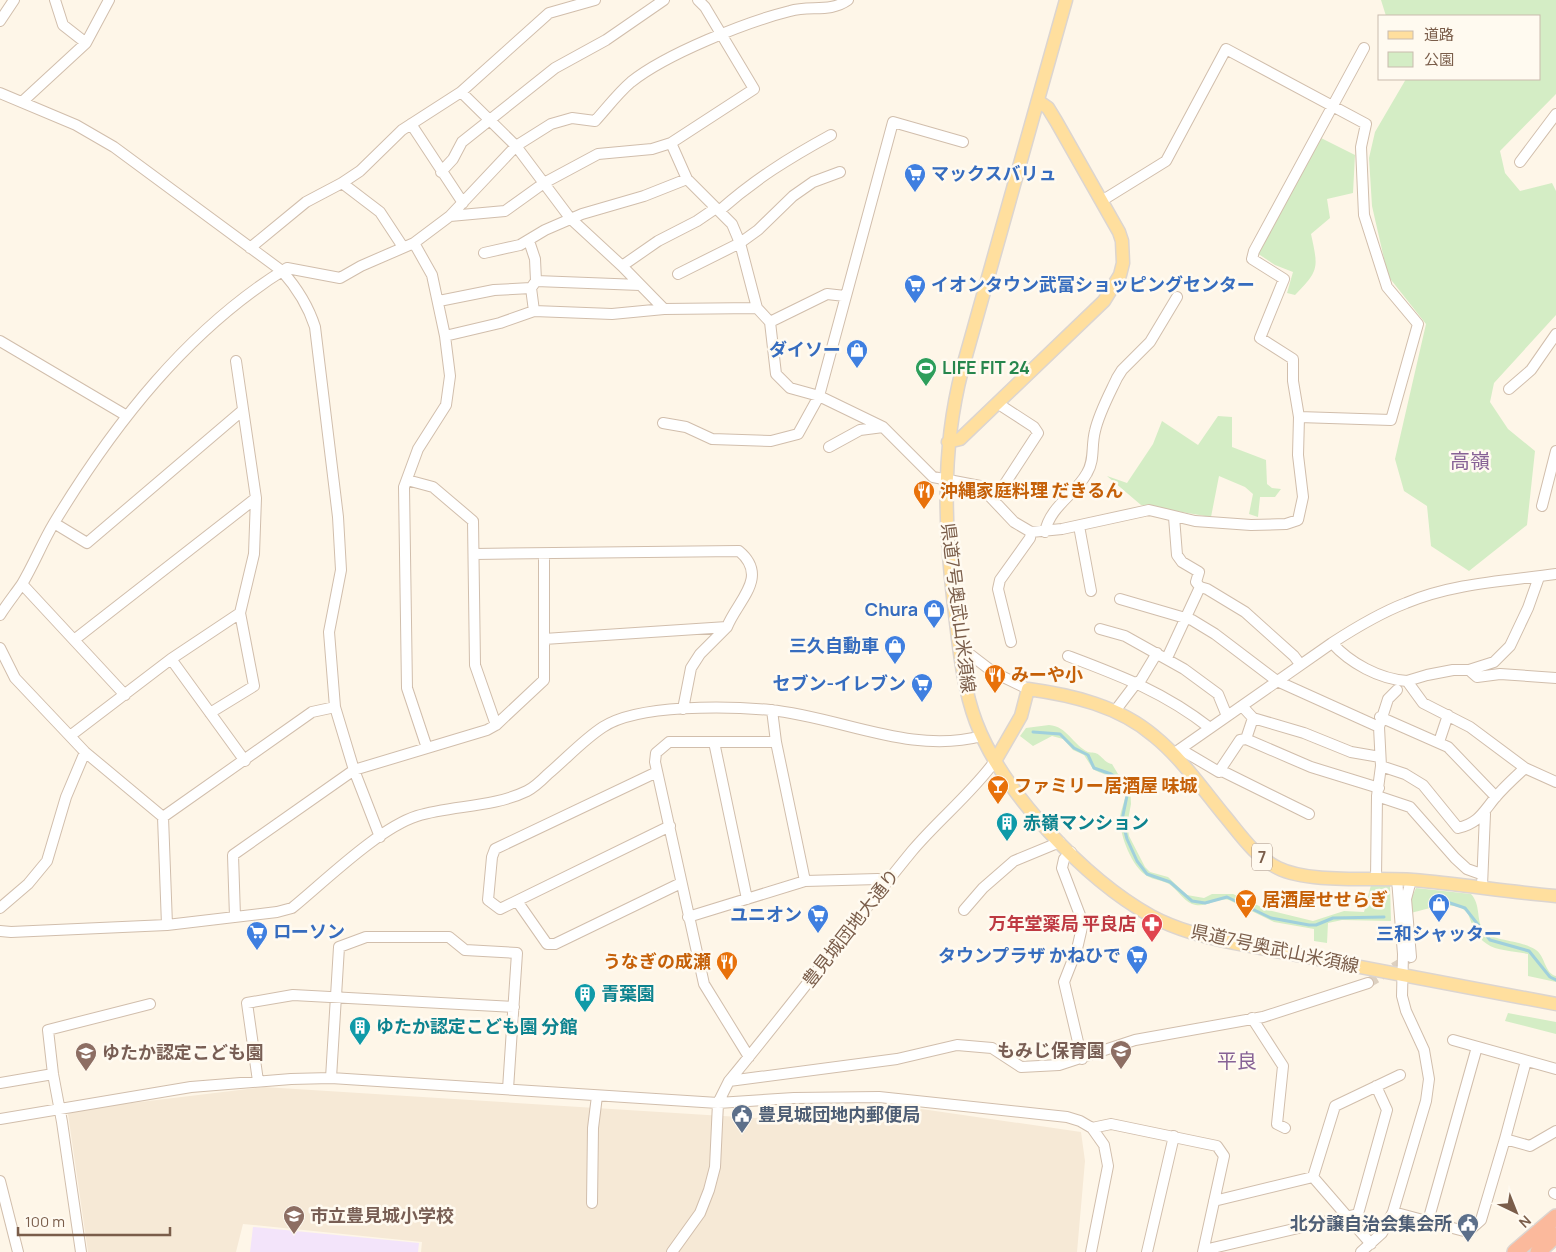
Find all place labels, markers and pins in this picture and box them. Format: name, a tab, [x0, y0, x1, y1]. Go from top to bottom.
place label: マックスバリュ	[931, 161, 1056, 185]
supermarket icon: マックスバリュ	[903, 162, 927, 193]
place label: イオンタウン武富ショッピングセンター	[931, 272, 1255, 296]
supermarket icon: イオンタウン武富ショッピングセンター	[903, 273, 927, 304]
place label: ダイソー	[769, 337, 841, 361]
shop icon: ダイソー	[845, 338, 869, 369]
place label: LIFE FIT 24	[942, 355, 1030, 379]
sports icon: LIFE FIT 24	[914, 356, 938, 387]
place label: 沖縄家庭料理 だきるん	[940, 478, 1123, 502]
restaurant icon: 沖縄家庭料理 だきるん	[912, 479, 936, 510]
place label: Chura	[865, 597, 918, 621]
shop icon: Chura	[922, 598, 946, 629]
place label: 三久自動車	[789, 633, 879, 657]
shop icon: 三久自動車	[883, 634, 907, 665]
place label: みーや小	[1011, 662, 1083, 686]
restaurant icon: みーや小	[983, 663, 1007, 694]
place label: セブン-イレブン	[772, 671, 906, 695]
supermarket icon: セブン-イレブン	[910, 672, 934, 703]
place label: ファミリー居酒屋 味城	[1014, 773, 1198, 797]
bar icon: ファミリー居酒屋 味城	[986, 774, 1010, 805]
place label: 赤嶺マンション	[1023, 810, 1149, 834]
building icon: 赤嶺マンション	[995, 811, 1019, 842]
place label: 居酒屋せせらぎ	[1262, 887, 1388, 911]
bar icon: 居酒屋せせらぎ	[1234, 888, 1258, 919]
shop icon: 三和シャッター	[1427, 892, 1451, 923]
place label: ユニオン	[730, 902, 802, 926]
supermarket icon: ユニオン	[806, 903, 830, 934]
place label: 万年堂薬局 平良店	[988, 911, 1136, 935]
pharmacy icon: 万年堂薬局 平良店	[1140, 912, 1164, 943]
place label: ローソン	[273, 919, 345, 943]
supermarket icon: ローソン	[245, 920, 269, 951]
place label: 三和シャッター	[1376, 921, 1502, 945]
place label: タウンプラザ かねひで	[938, 943, 1121, 967]
supermarket icon: タウンプラザ かねひで	[1125, 944, 1149, 975]
place label: うなぎの成瀬	[603, 949, 711, 973]
restaurant icon: うなぎの成瀬	[715, 950, 739, 981]
place label: 青葉園	[601, 981, 655, 1005]
building icon: 青葉園	[573, 982, 597, 1013]
place label: ゆたか認定こども園 分館	[376, 1014, 578, 1038]
building icon: ゆたか認定こども園 分館	[348, 1015, 372, 1046]
place label: もみじ保育園	[997, 1038, 1105, 1062]
school or university icon: もみじ保育園	[1109, 1039, 1133, 1070]
place label: ゆたか認定こども園	[102, 1040, 264, 1064]
school or university icon: ゆたか認定こども園	[74, 1041, 98, 1072]
place label: 豊見城団地内郵便局	[758, 1102, 920, 1126]
public building icon: 豊見城団地内郵便局	[730, 1103, 754, 1134]
place label: 市立豊見城小学校	[310, 1203, 454, 1227]
school or university icon: 市立豊見城小学校	[282, 1204, 306, 1235]
place label: 北分譲自治会集会所	[1290, 1211, 1452, 1235]
public building icon: 北分譲自治会集会所	[1456, 1212, 1480, 1243]

